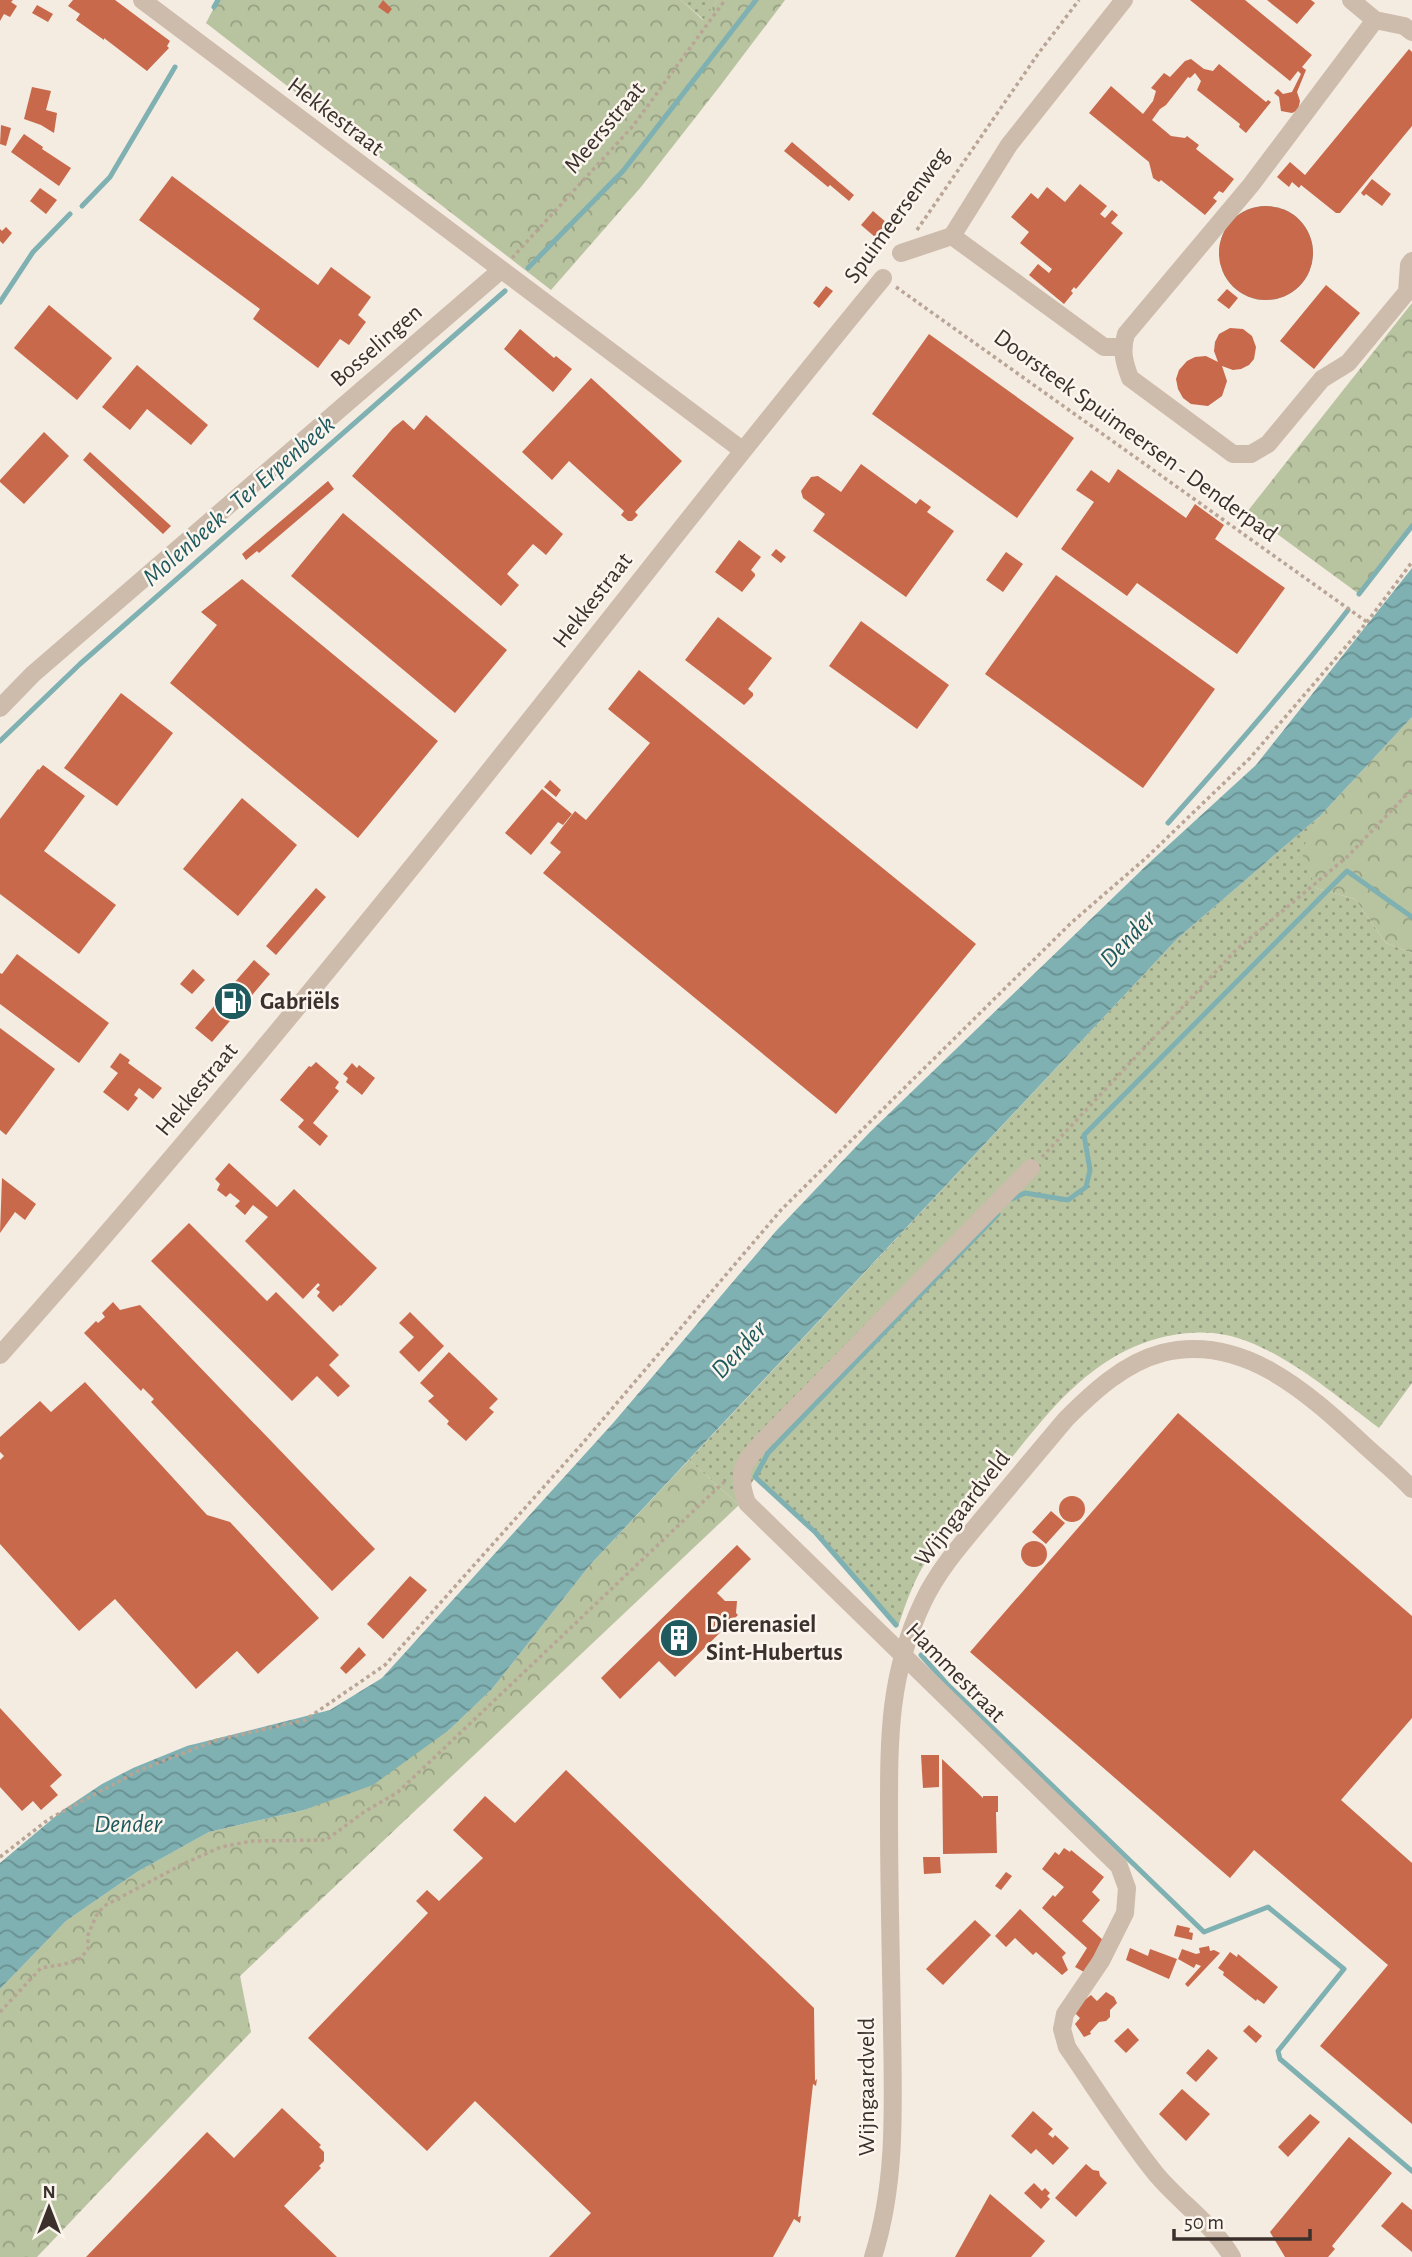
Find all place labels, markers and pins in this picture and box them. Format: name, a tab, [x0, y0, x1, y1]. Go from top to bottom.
fuel station icon: Gabriëls	[212, 980, 254, 1022]
place label: Gabriëls	[260, 990, 339, 1014]
place label: Dierenasiel Sint-Hubertus	[706, 1613, 843, 1665]
building icon: Dierenasiel Sint-Hubertus	[658, 1617, 700, 1659]

